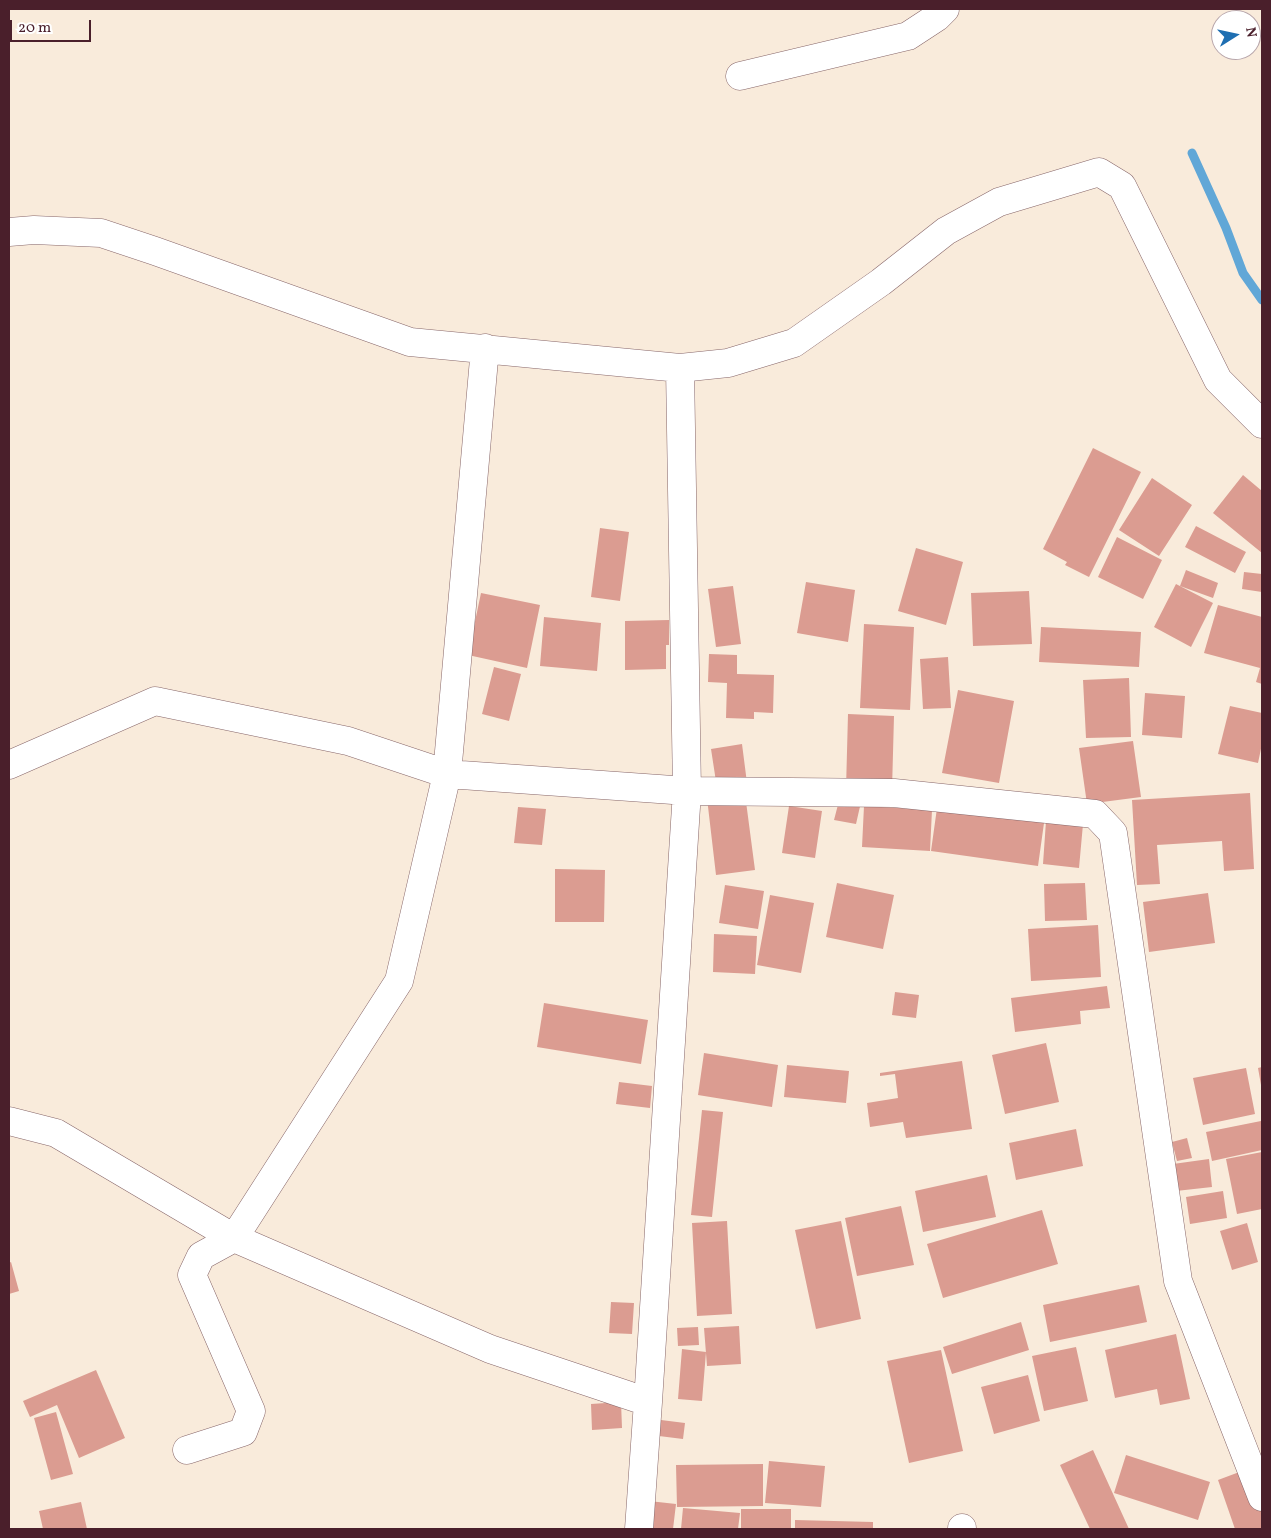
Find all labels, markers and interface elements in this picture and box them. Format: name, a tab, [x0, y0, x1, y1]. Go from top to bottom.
scale bar	[12, 10, 94, 42]
north arrow	[1211, 10, 1261, 60]
text: 20 m	[18, 18, 51, 39]
text: N	[1240, 26, 1261, 39]

